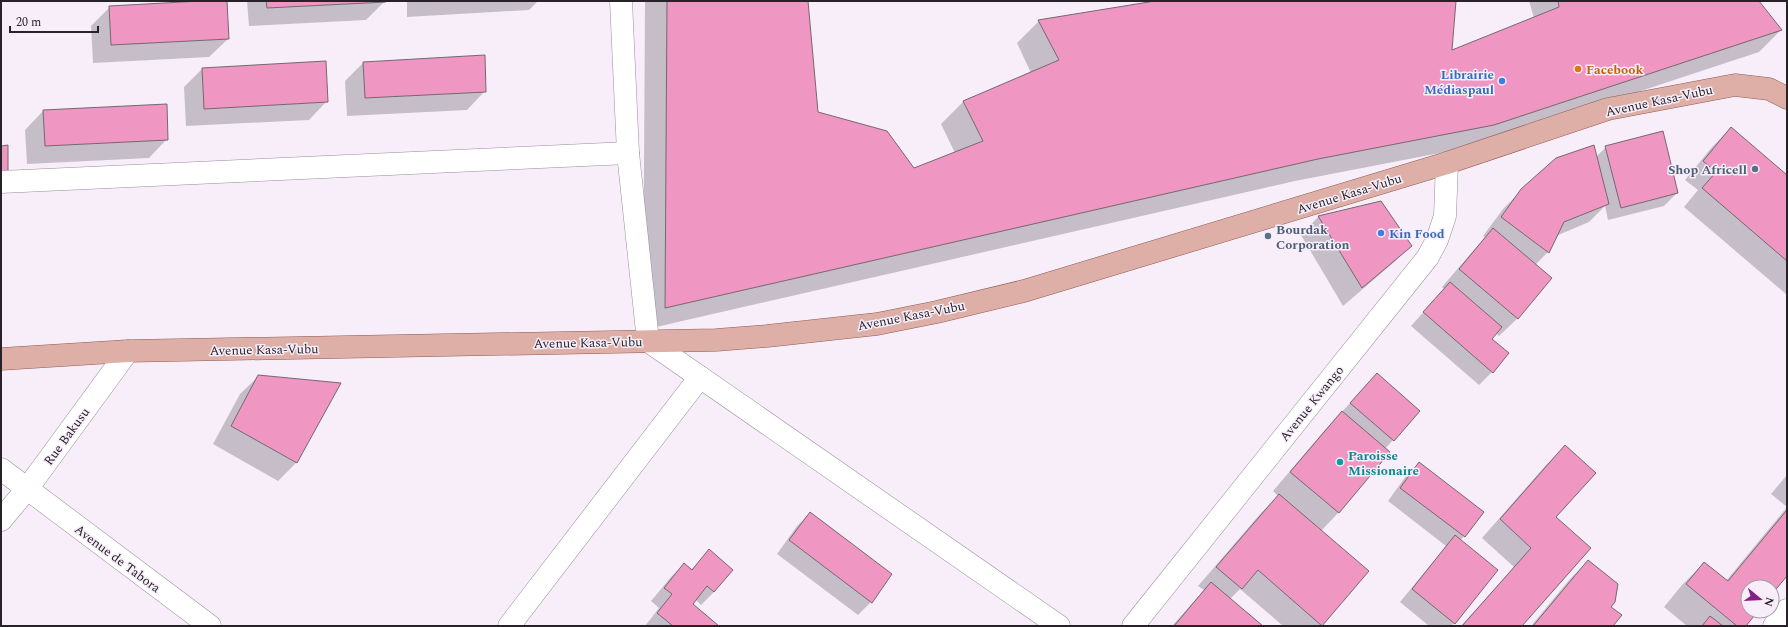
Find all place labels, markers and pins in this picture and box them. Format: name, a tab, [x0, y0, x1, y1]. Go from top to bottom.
place label: Facebook	[1586, 60, 1643, 80]
marker: Facebook	[1573, 64, 1583, 74]
place label: Librairie Médiaspaul	[1424, 65, 1494, 100]
marker: Librairie Médiaspaul	[1497, 76, 1507, 86]
place label: Shop Africell	[1668, 160, 1747, 180]
marker: Shop Africell	[1750, 164, 1760, 174]
place label: Bourdak Corporation	[1276, 220, 1350, 255]
place label: Kin Food	[1389, 224, 1445, 244]
marker: Kin Food	[1376, 228, 1386, 238]
marker: Bourdak Corporation	[1263, 231, 1273, 241]
place label: Paroisse Missionaire	[1348, 446, 1419, 481]
marker: Paroisse Missionaire	[1335, 457, 1345, 467]

